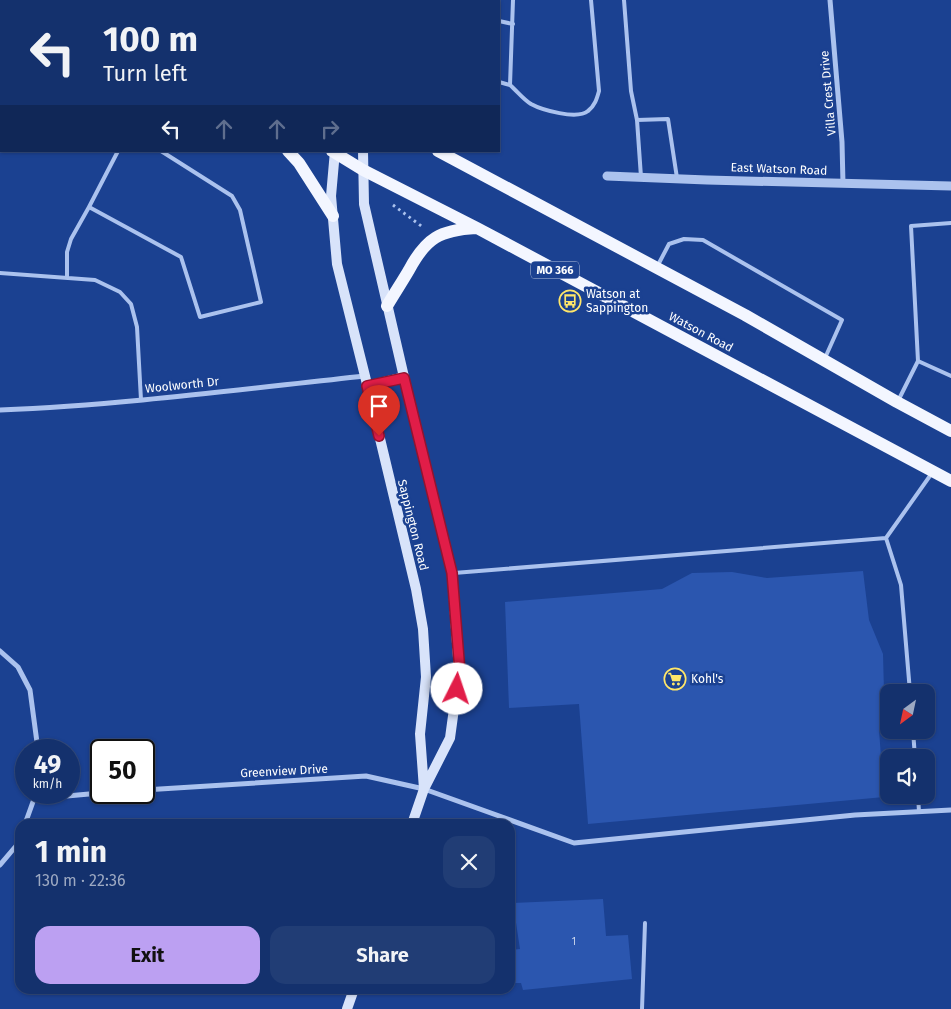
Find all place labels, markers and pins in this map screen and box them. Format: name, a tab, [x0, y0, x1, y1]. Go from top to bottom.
place label: Watson at Sappington	[586, 287, 648, 315]
bus stop icon: Watson at Sappington	[558, 289, 582, 313]
pin	[358, 385, 400, 436]
supermarket icon: Kohl's	[663, 667, 687, 691]
place label: Kohl's	[691, 672, 724, 686]

